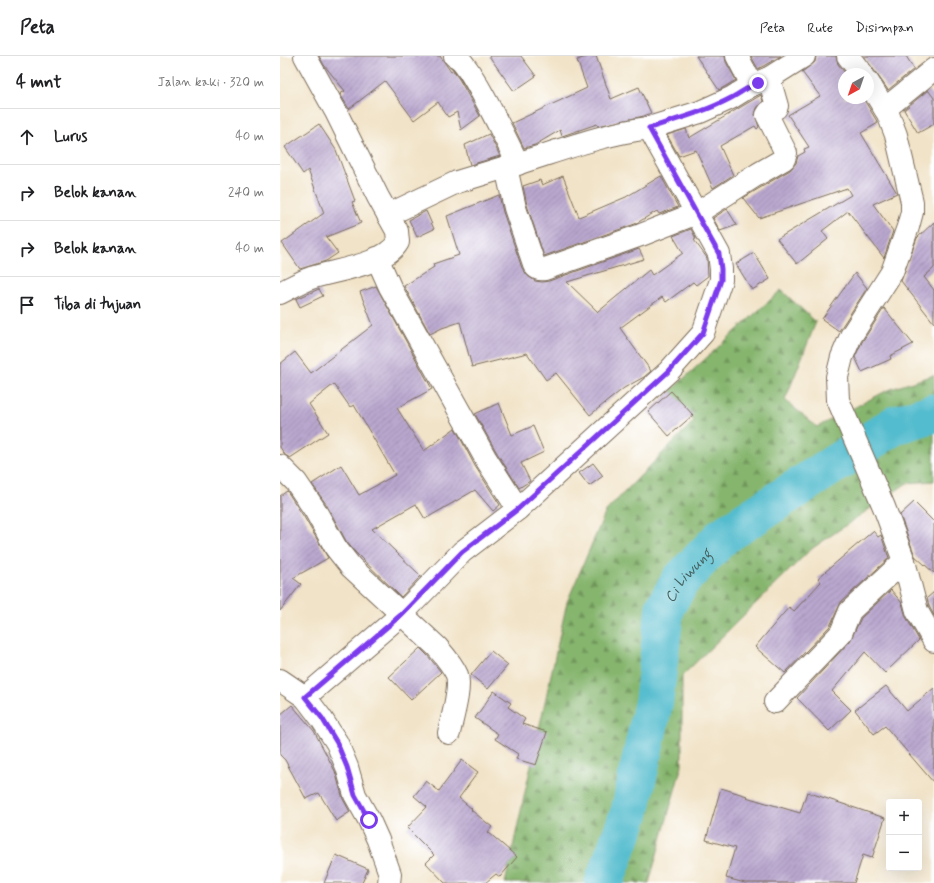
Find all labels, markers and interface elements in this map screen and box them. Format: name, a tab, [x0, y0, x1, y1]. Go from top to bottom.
text: Peta	[20, 15, 55, 40]
text: Peta	[760, 19, 785, 37]
text: Rute	[807, 19, 833, 37]
text: Disimpan	[855, 19, 914, 37]
north arrow	[838, 68, 874, 104]
text: 4 mnt	[16, 71, 61, 93]
text: Jalan kaki · 320 m	[158, 74, 264, 91]
route end	[749, 74, 767, 92]
icon: ahead	[16, 126, 38, 148]
text: Lurus	[54, 127, 87, 147]
text: 40 m	[235, 128, 264, 145]
icon: right	[16, 182, 38, 204]
text: Belok kanan	[54, 183, 137, 203]
text: 240 m	[228, 184, 264, 201]
icon: right	[16, 238, 38, 260]
text: Belok kanan	[54, 239, 137, 259]
text: 40 m	[235, 240, 264, 257]
icon: arrive	[16, 294, 38, 316]
text: Tiba di tujuan	[54, 295, 141, 315]
water label: Ci Liwung	[661, 543, 719, 606]
map controls	[886, 799, 922, 871]
button: +	[886, 799, 922, 835]
route start	[360, 811, 378, 829]
button: −	[886, 835, 922, 871]

